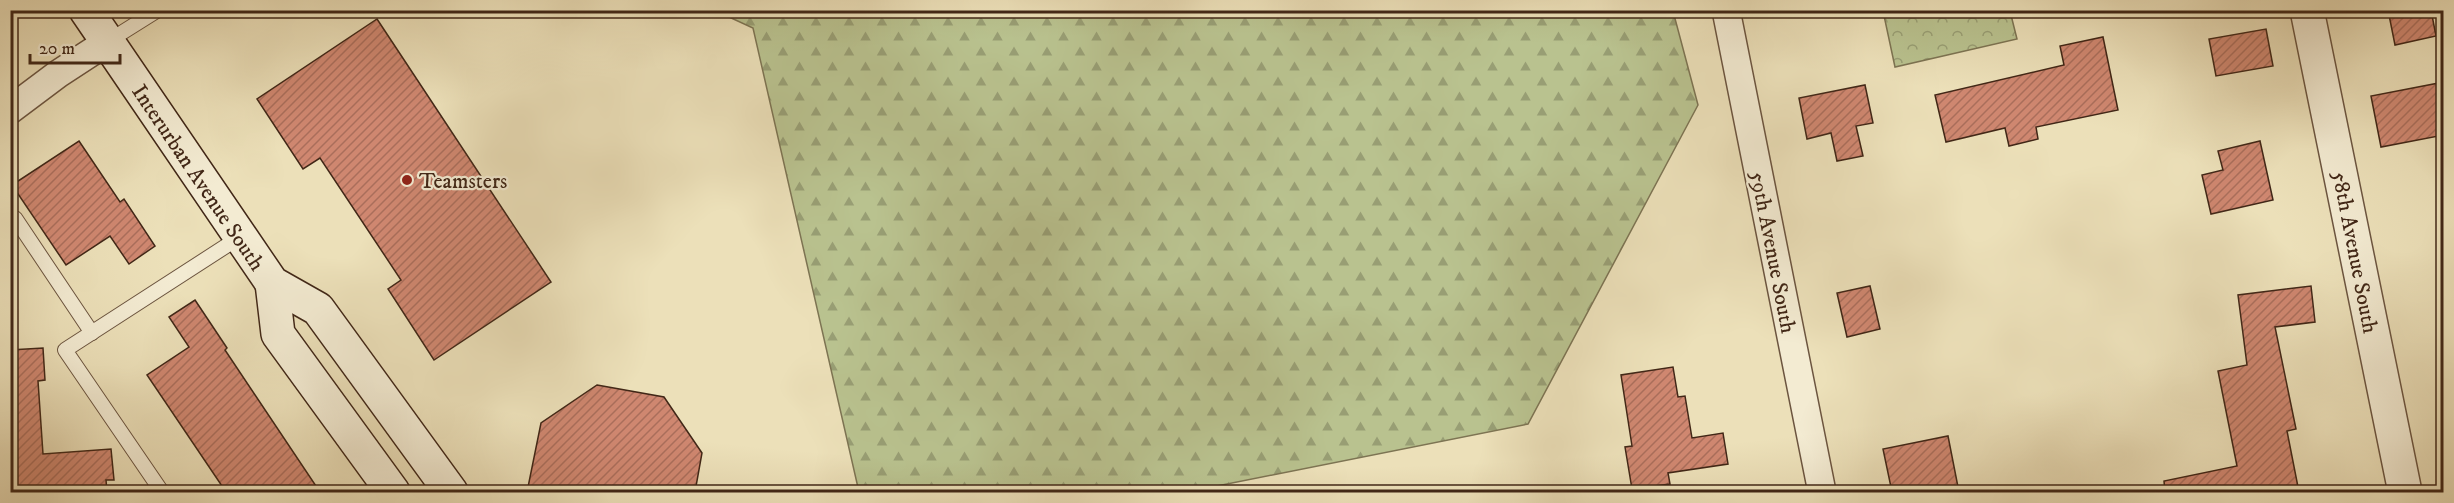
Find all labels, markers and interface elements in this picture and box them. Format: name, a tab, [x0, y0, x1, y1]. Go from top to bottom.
scale bar	[30, 27, 120, 65]
text: 20 m	[39, 38, 75, 60]
street label: Interurban Avenue South	[125, 79, 270, 277]
place label: Teamsters	[419, 168, 507, 195]
street label: 59th Avenue South	[1744, 169, 1802, 336]
street label: 58th Avenue South	[2326, 169, 2384, 336]
marker: Teamsters	[400, 173, 414, 187]

